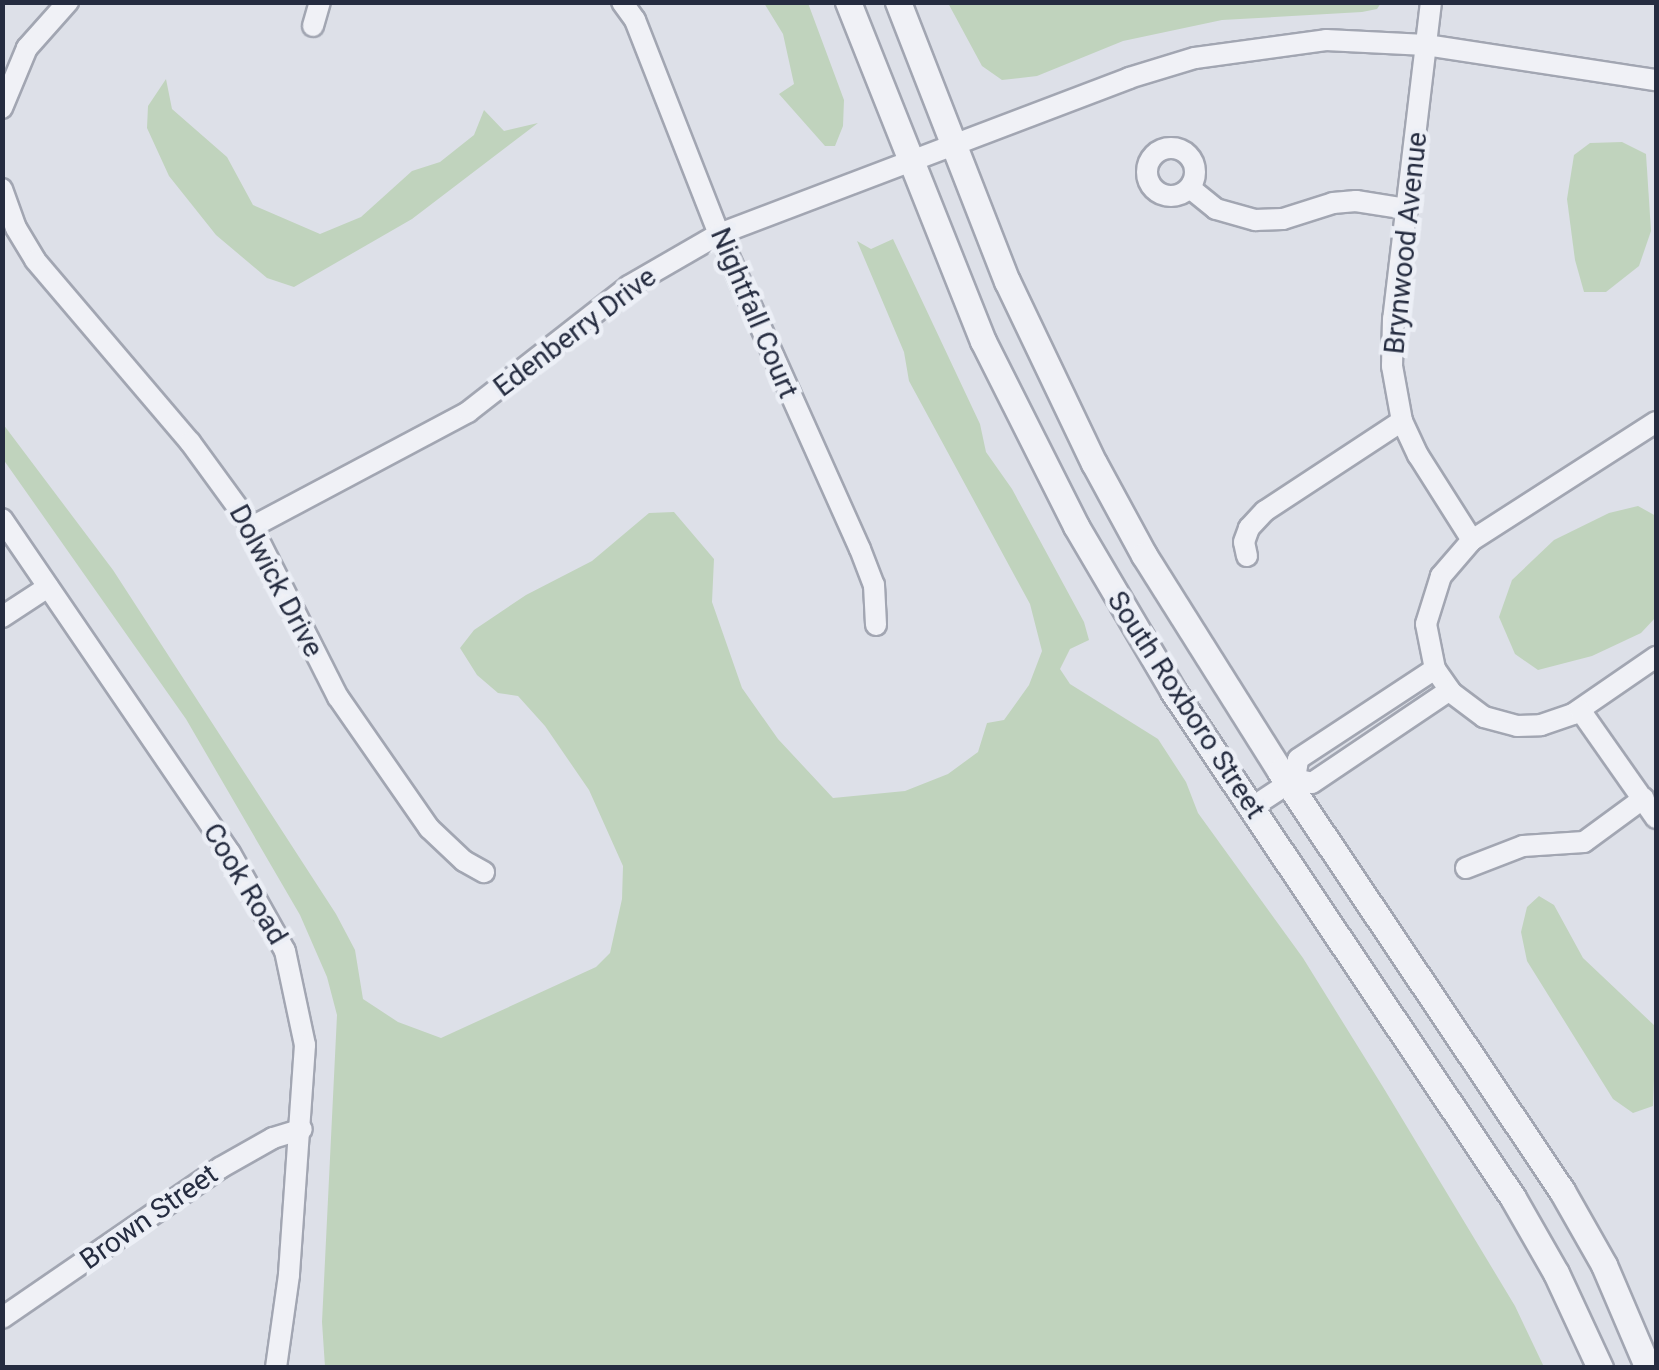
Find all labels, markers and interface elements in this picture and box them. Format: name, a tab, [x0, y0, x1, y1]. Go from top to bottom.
street label: Brynwood Avenue	[1378, 130, 1434, 356]
street label: Nightfall Court	[703, 223, 805, 403]
street label: Edenberry Drive	[487, 260, 663, 404]
street label: Dolwick Drive	[222, 499, 330, 663]
street label: South Roxboro Street	[1100, 585, 1272, 825]
street label: Cook Road	[196, 817, 294, 951]
street label: Brown Street	[74, 1157, 224, 1277]

